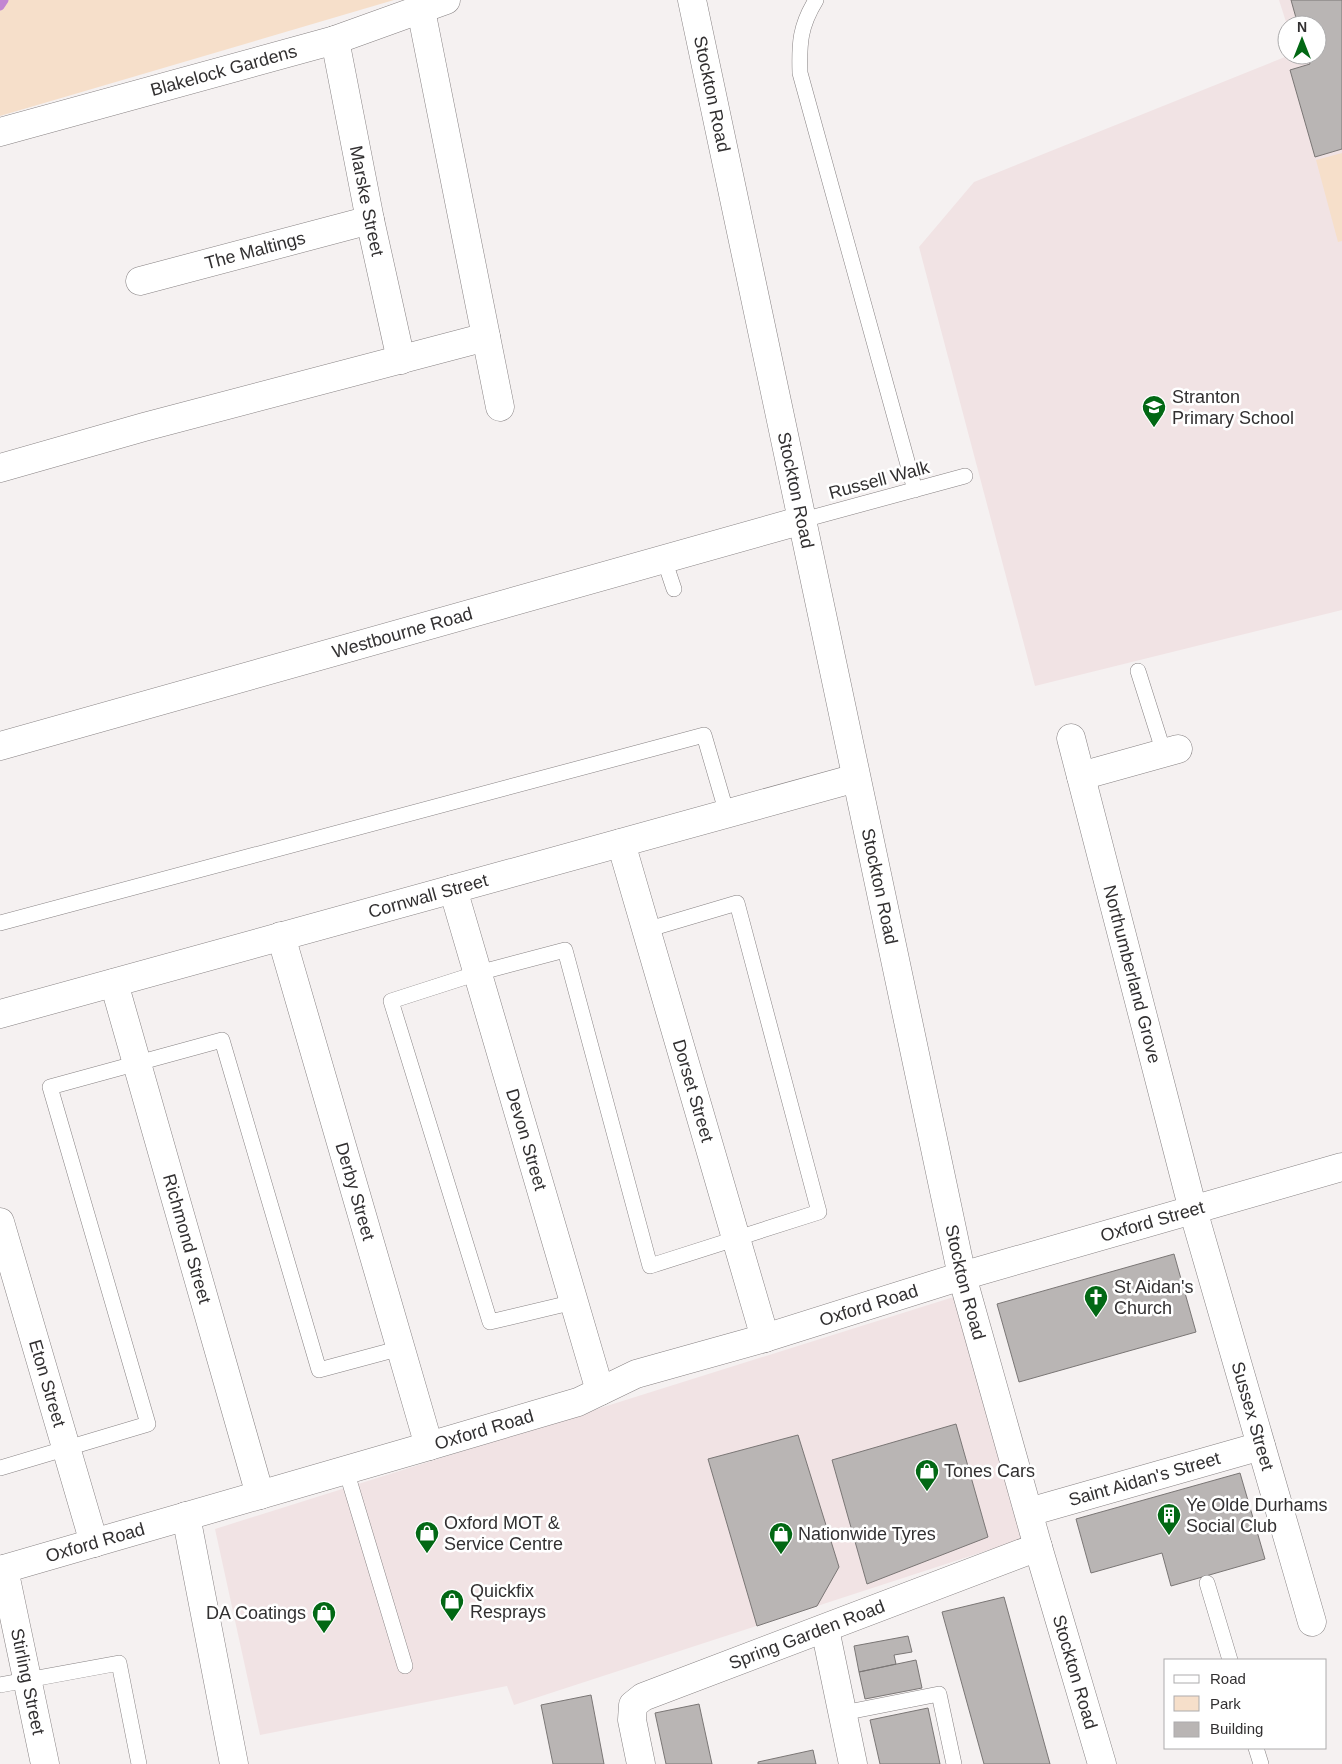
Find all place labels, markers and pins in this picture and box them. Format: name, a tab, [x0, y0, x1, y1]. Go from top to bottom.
place label: Stranton Primary School	[1172, 387, 1294, 428]
school or university icon: Stranton Primary School	[1141, 394, 1167, 428]
place label: St Aidan's Church	[1114, 1277, 1194, 1318]
church icon: St Aidan's Church	[1083, 1284, 1109, 1318]
shop icon: Tones Cars	[914, 1458, 940, 1492]
place label: Tones Cars	[944, 1461, 1035, 1481]
place label: Ye Olde Durhams Social Club	[1186, 1495, 1327, 1536]
building icon: Ye Olde Durhams Social Club	[1156, 1502, 1182, 1536]
place label: Oxford MOT & Service Centre	[444, 1513, 563, 1554]
shop icon: Oxford MOT & Service Centre	[414, 1520, 440, 1554]
shop icon: Nationwide Tyres	[768, 1521, 794, 1555]
place label: Nationwide Tyres	[798, 1524, 936, 1544]
place label: Quickfix Resprays	[470, 1581, 546, 1622]
shop icon: Quickfix Resprays	[439, 1588, 465, 1622]
shop icon: DA Coatings	[311, 1600, 337, 1634]
place label: DA Coatings	[206, 1603, 306, 1623]

